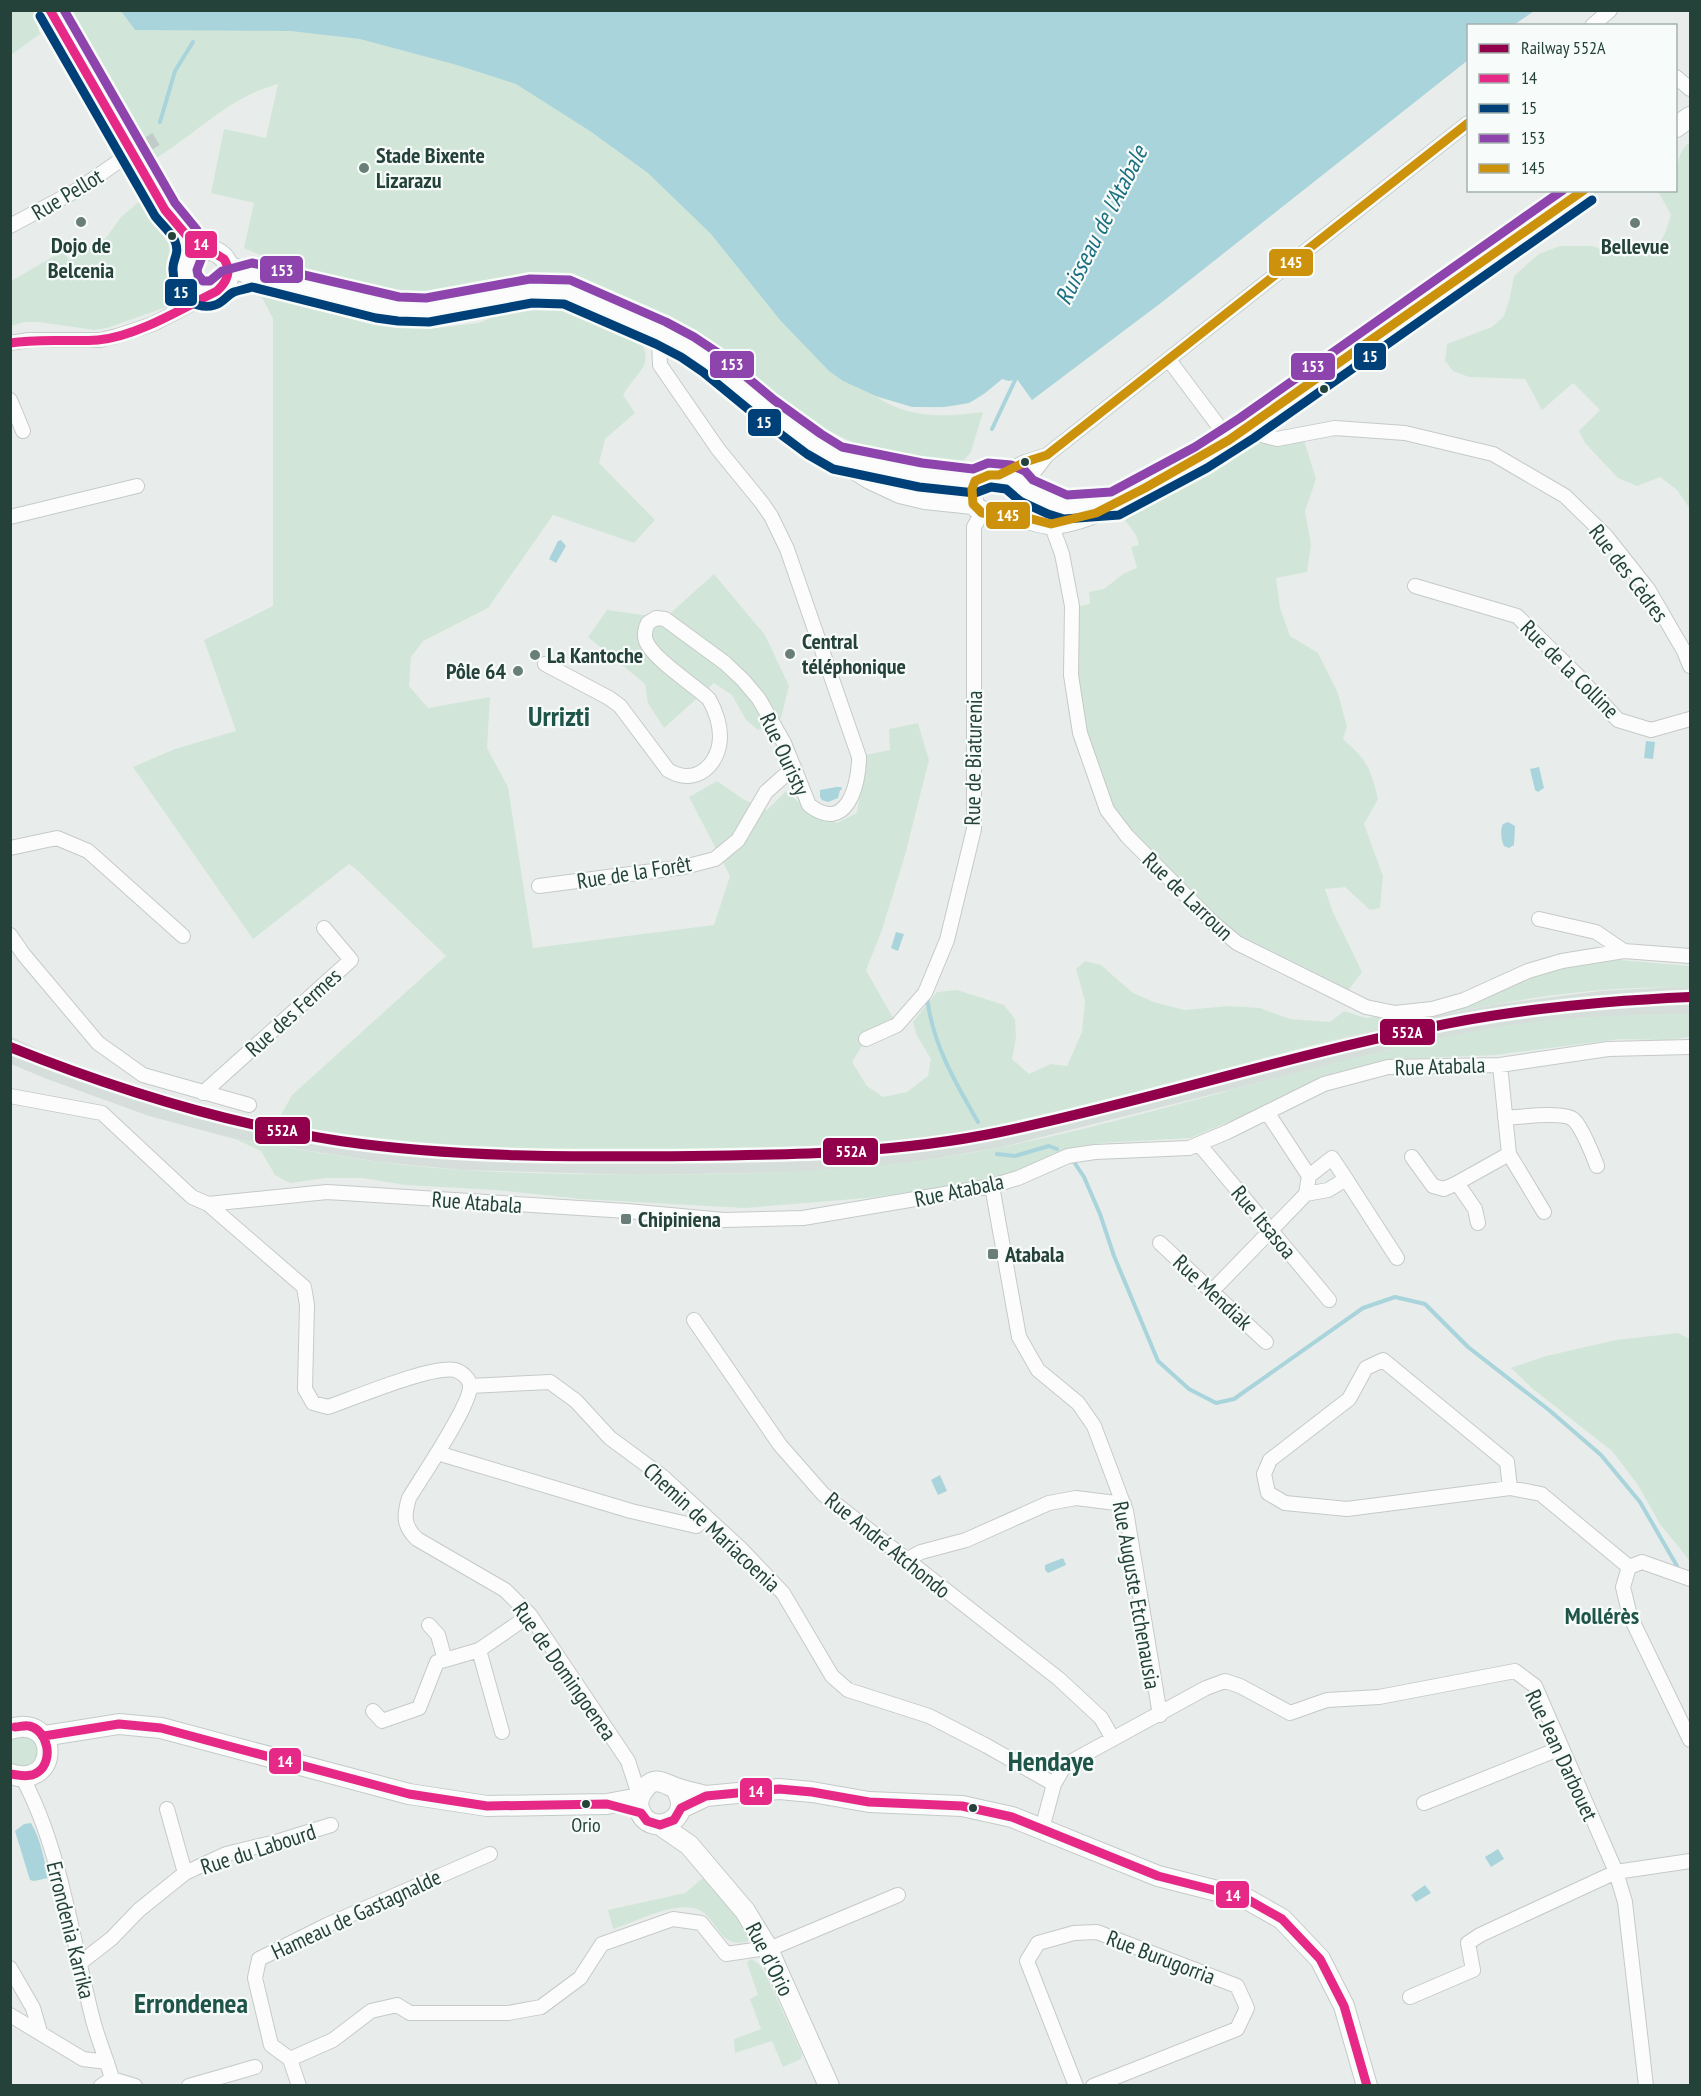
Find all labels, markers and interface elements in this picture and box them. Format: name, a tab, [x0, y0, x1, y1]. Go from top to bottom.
legend	[1467, 24, 1677, 192]
text: Railway 552A	[1521, 36, 1606, 59]
text: 14	[1521, 66, 1537, 89]
text: 15	[1521, 96, 1537, 119]
text: 153	[1521, 126, 1545, 149]
water label: Ruisseau de l'Atabale	[1048, 139, 1155, 310]
place label: Stade Bixente Lizarazu	[376, 141, 485, 194]
text: 145	[1521, 156, 1545, 179]
marker: Stade Bixente Lizarazu	[357, 161, 371, 175]
street label: Rue Pellot	[26, 162, 108, 226]
marker: Dojo de Belcenia	[74, 215, 88, 229]
marker: Bellevue	[1628, 216, 1642, 230]
unlabelled marker	[166, 230, 178, 242]
line badge: 14	[184, 230, 218, 259]
place label: Dojo de Belcenia	[48, 231, 114, 284]
place label: Bellevue	[1601, 232, 1669, 260]
text: 14	[193, 234, 209, 254]
line badge: 145	[1268, 248, 1314, 277]
text: 145	[1280, 252, 1302, 272]
line badge: 153	[259, 255, 304, 284]
text: 153	[271, 260, 293, 280]
line badge: 15	[164, 278, 198, 307]
text: 15	[173, 282, 189, 302]
line badge: 15	[1353, 342, 1387, 371]
text: 15	[1362, 346, 1378, 366]
line badge: 153	[709, 350, 755, 379]
line badge: 153	[1290, 352, 1336, 381]
text: 153	[721, 354, 743, 374]
text: 153	[1302, 356, 1324, 376]
unlabelled marker	[1318, 383, 1330, 395]
line badge: 15	[747, 408, 782, 437]
text: 15	[756, 412, 772, 432]
unlabelled marker	[1019, 456, 1031, 468]
line badge: 145	[985, 501, 1031, 530]
text: 145	[997, 505, 1019, 525]
street label: Rue des Cèdres	[1583, 519, 1675, 627]
street label: Rue de la Colline	[1515, 614, 1625, 724]
place label: Central téléphonique	[802, 627, 906, 680]
place label: La Kantoche	[547, 641, 643, 669]
marker: Central téléphonique	[783, 647, 797, 661]
marker: La Kantoche	[528, 648, 542, 662]
place label: Pôle 64	[446, 657, 506, 685]
marker: Pôle 64	[511, 664, 525, 678]
street label: Rue de Biaturenia	[958, 690, 988, 826]
district label: Urrizti	[528, 697, 590, 734]
street label: Rue Ouristy	[754, 708, 817, 800]
street label: Rue de Larroun	[1137, 846, 1239, 946]
street label: Rue de la Forêt	[575, 849, 693, 895]
street label: Rue des Fermes	[239, 962, 347, 1062]
line badge: 552A	[1379, 1018, 1436, 1046]
text: 552A	[1392, 1022, 1423, 1042]
street label: Rue Atabala	[1394, 1050, 1486, 1082]
line badge: 552A	[254, 1116, 311, 1145]
text: 552A	[267, 1120, 298, 1140]
line badge: 552A	[822, 1137, 879, 1166]
text: 552A	[836, 1141, 867, 1161]
street label: Rue Atabala	[912, 1167, 1006, 1213]
street label: Rue Itsasoa	[1225, 1180, 1303, 1264]
street label: Rue Atabala	[431, 1185, 523, 1219]
place label: Chipiniena	[638, 1205, 721, 1233]
marker: Chipiniena	[619, 1212, 633, 1226]
place label: Atabala	[1004, 1240, 1064, 1268]
marker: Atabala	[986, 1247, 1000, 1261]
street label: Rue Mendiak	[1168, 1248, 1259, 1336]
street label: Chemin de Mariacoenia	[638, 1456, 786, 1598]
street label: Rue André Atchondo	[819, 1486, 957, 1604]
street label: Rue Auguste Etchenausia	[1107, 1499, 1167, 1691]
street label: Rue de Domingoenea	[507, 1596, 623, 1746]
district label: Mollérès	[1565, 1600, 1639, 1631]
street label: Rue Jean Darbouet	[1519, 1685, 1605, 1825]
district label: Hendaye	[1008, 1742, 1094, 1779]
line badge: 14	[268, 1747, 302, 1775]
text: 14	[277, 1751, 293, 1771]
line badge: 14	[739, 1777, 773, 1806]
text: 14	[748, 1781, 764, 1801]
marker: Orio	[580, 1798, 592, 1810]
unlabelled marker	[967, 1802, 979, 1814]
place label: Orio	[571, 1812, 601, 1838]
street label: Rue du Labourd	[197, 1817, 319, 1881]
street label: Errondenia Karrika	[40, 1858, 102, 2002]
street label: Hameau de Gastagnalde	[267, 1862, 445, 1966]
line badge: 14	[1215, 1880, 1250, 1909]
text: 14	[1225, 1885, 1241, 1905]
street label: Rue d'Orio	[740, 1917, 800, 2001]
street label: Rue Burugorria	[1103, 1924, 1219, 1990]
district label: Errondenea	[134, 1984, 248, 2021]

